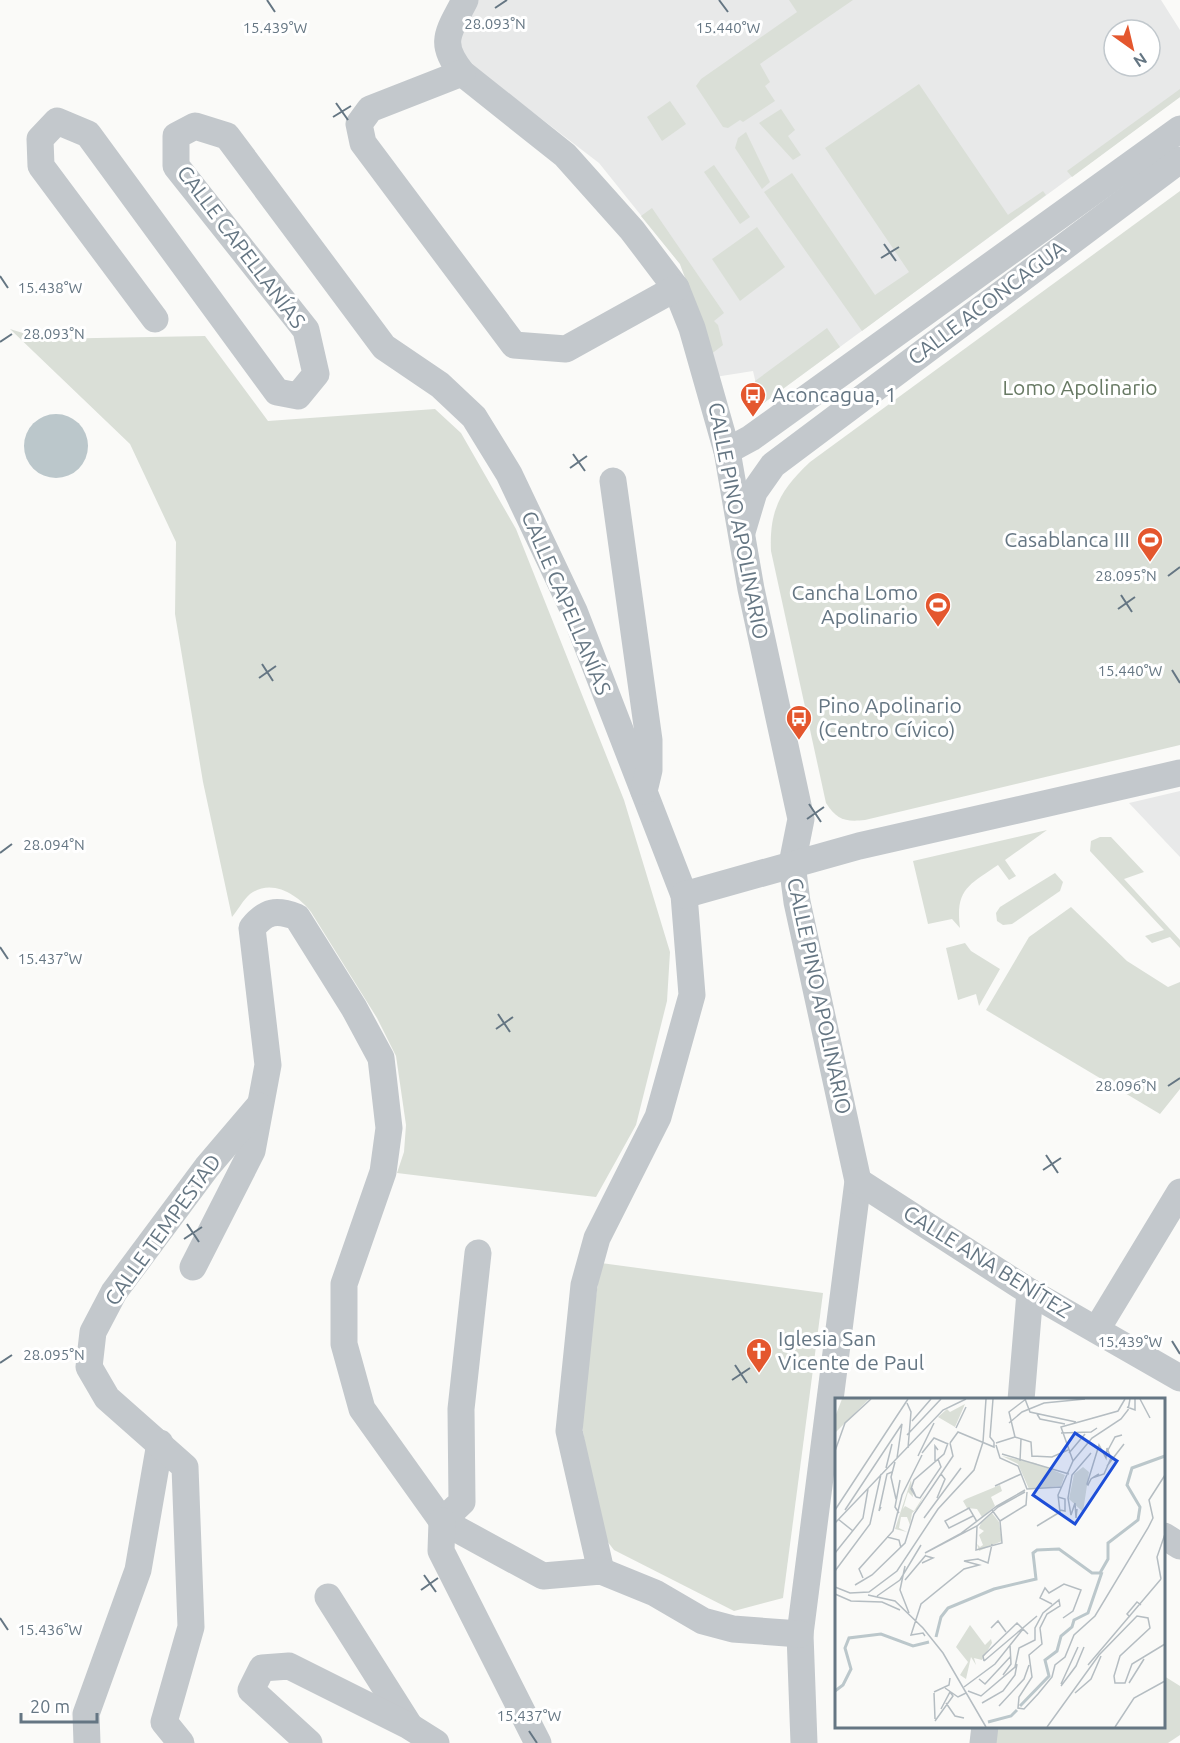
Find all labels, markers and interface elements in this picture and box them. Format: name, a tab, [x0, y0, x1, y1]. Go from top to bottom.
text: 28.093°N	[464, 15, 526, 32]
north arrow	[1102, 18, 1162, 78]
text: 15.439°W	[243, 19, 307, 36]
text: 15.440°W	[696, 19, 760, 36]
text: N	[1130, 50, 1150, 71]
street label: CALLE CAPELLANÍAS	[173, 160, 311, 332]
street label: CALLE ACONCAGUA	[903, 235, 1070, 369]
text: 15.438°W	[18, 279, 82, 296]
text: 28.093°N	[23, 325, 85, 342]
park label: Lomo Apolinario	[1002, 375, 1158, 399]
bus stop icon: Aconcagua, 1	[738, 380, 768, 418]
place label: Aconcagua, 1	[772, 382, 897, 406]
street label: CALLE PINO APOLINARIO	[704, 400, 774, 641]
street label: CALLE CAPELLANÍAS	[517, 507, 617, 698]
sports icon: Casablanca III	[1135, 525, 1165, 563]
place label: Casablanca III	[1004, 527, 1130, 551]
text: 28.095°N	[1095, 567, 1157, 584]
place label: Cancha Lomo Apolinario	[792, 580, 918, 628]
sports icon: Cancha Lomo Apolinario	[923, 590, 953, 628]
text: 15.440°W	[1098, 662, 1162, 679]
place label: Pino Apolinario (Centro Cívico)	[818, 693, 962, 741]
bus stop icon: Pino Apolinario (Centro Cívico)	[784, 703, 814, 741]
text: 28.094°N	[23, 836, 85, 853]
street label: CALLE PINO APOLINARIO	[783, 875, 857, 1116]
text: 15.437°W	[18, 950, 82, 967]
text: 28.096°N	[1095, 1077, 1157, 1094]
street label: CALLE TEMPESTAD	[99, 1149, 225, 1310]
street label: CALLE ANA BENÍTEZ	[899, 1200, 1076, 1323]
place label: Iglesia San Vicente de Paul	[778, 1326, 924, 1374]
text: 15.439°W	[1098, 1333, 1162, 1350]
church icon: Iglesia San Vicente de Paul	[744, 1336, 774, 1374]
text: 28.095°N	[23, 1346, 85, 1363]
inset map	[835, 1398, 1165, 1728]
text: 15.436°W	[18, 1621, 82, 1638]
scale bar	[21, 1686, 98, 1724]
text: 20 m	[30, 1696, 70, 1716]
text: 15.437°W	[497, 1707, 561, 1724]

